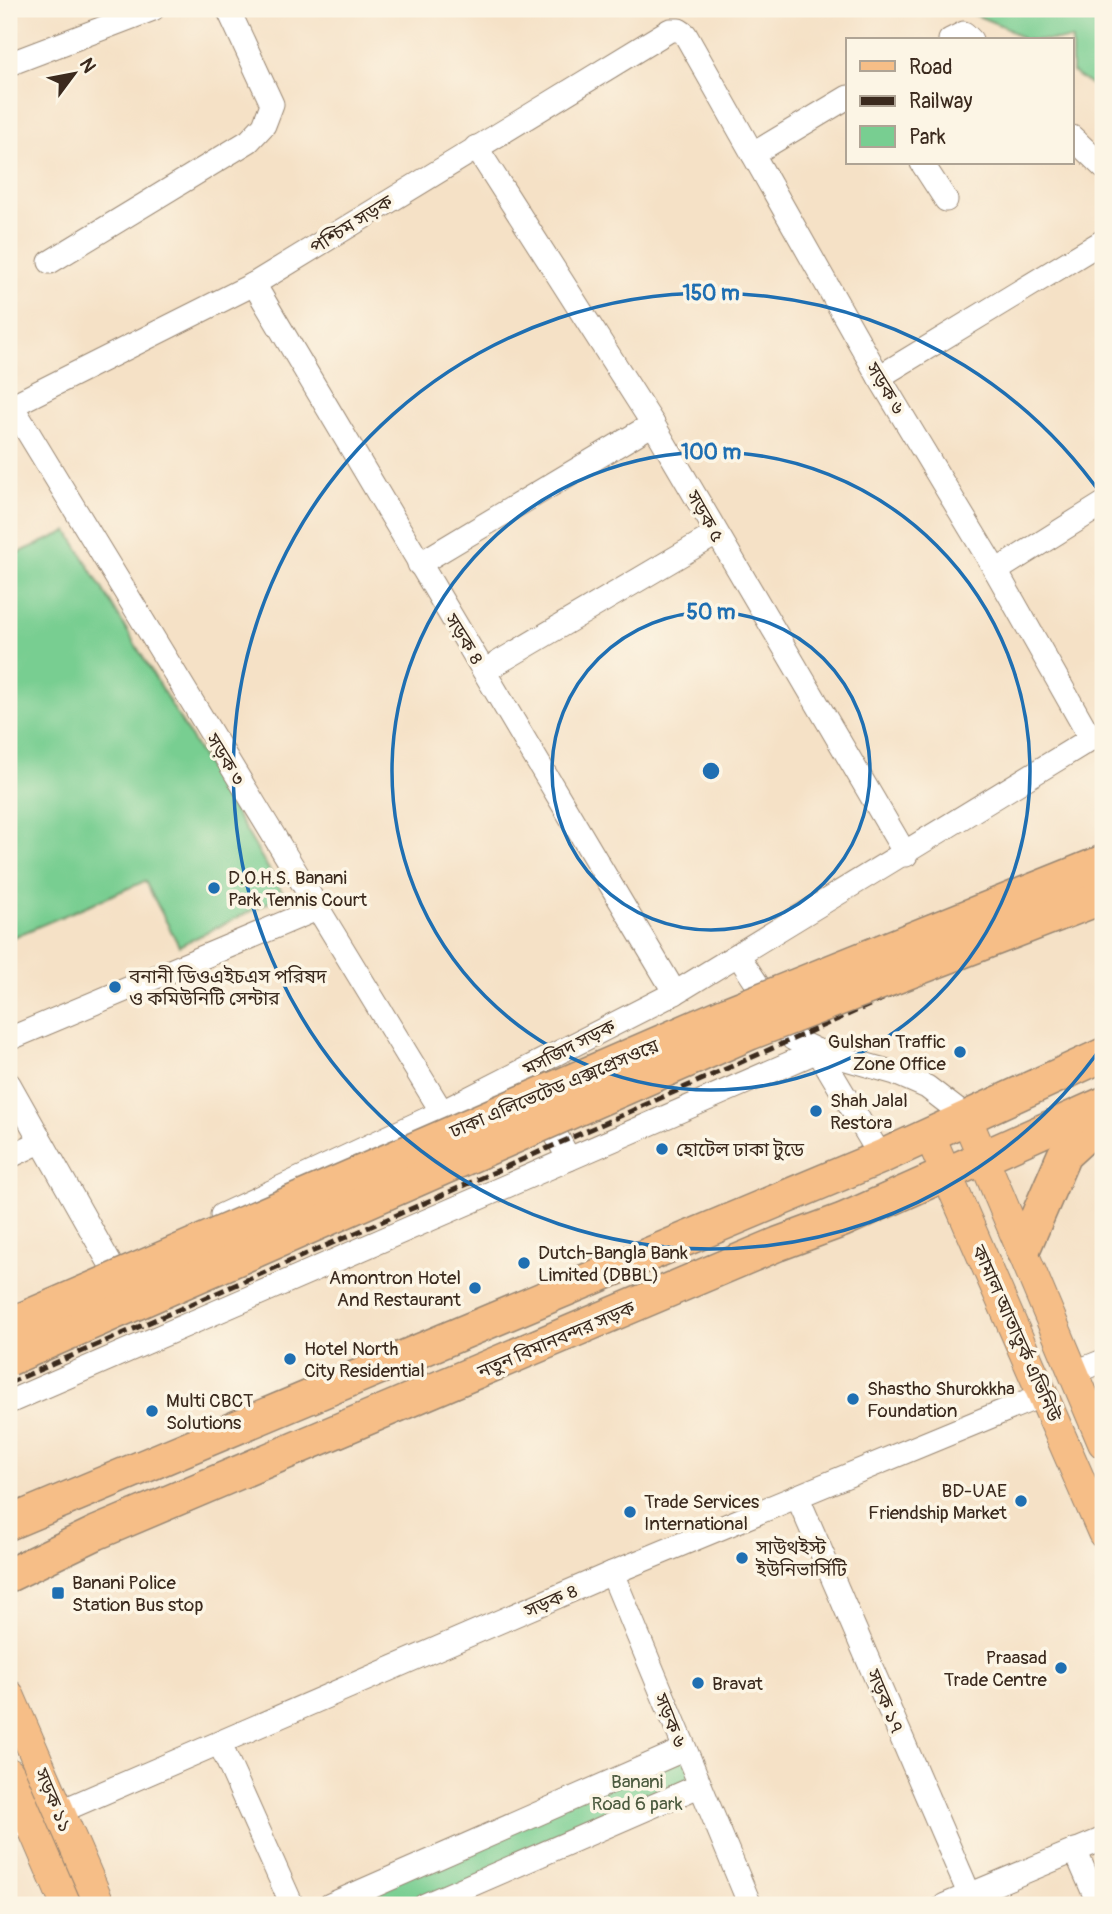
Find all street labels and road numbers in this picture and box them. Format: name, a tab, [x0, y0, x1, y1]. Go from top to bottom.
street label: পশ্চিম সড়ক	[306, 190, 398, 260]
street label: সড়ক ৬	[860, 357, 910, 419]
street label: সড়ক ৫	[680, 485, 730, 547]
street label: সড়ক ৪	[439, 609, 489, 670]
street label: সড়ক ৩	[200, 728, 250, 790]
street label: মসজিদ সড়ক	[518, 1014, 620, 1082]
street label: ঢাকা এলিভেটেড এক্সপ্রেসওয়ে	[445, 1034, 664, 1144]
street label: কামাল আতাতুর্ক এভিনিউ	[966, 1240, 1066, 1426]
street label: নতুন বিমানবন্দর সড়ক	[473, 1296, 639, 1384]
street label: সড়ক ৪	[520, 1579, 582, 1624]
street label: সড়ক ১৭	[860, 1665, 909, 1737]
street label: সড়ক ৬	[648, 1689, 692, 1751]
street label: সড়ক ১১	[28, 1764, 77, 1836]

